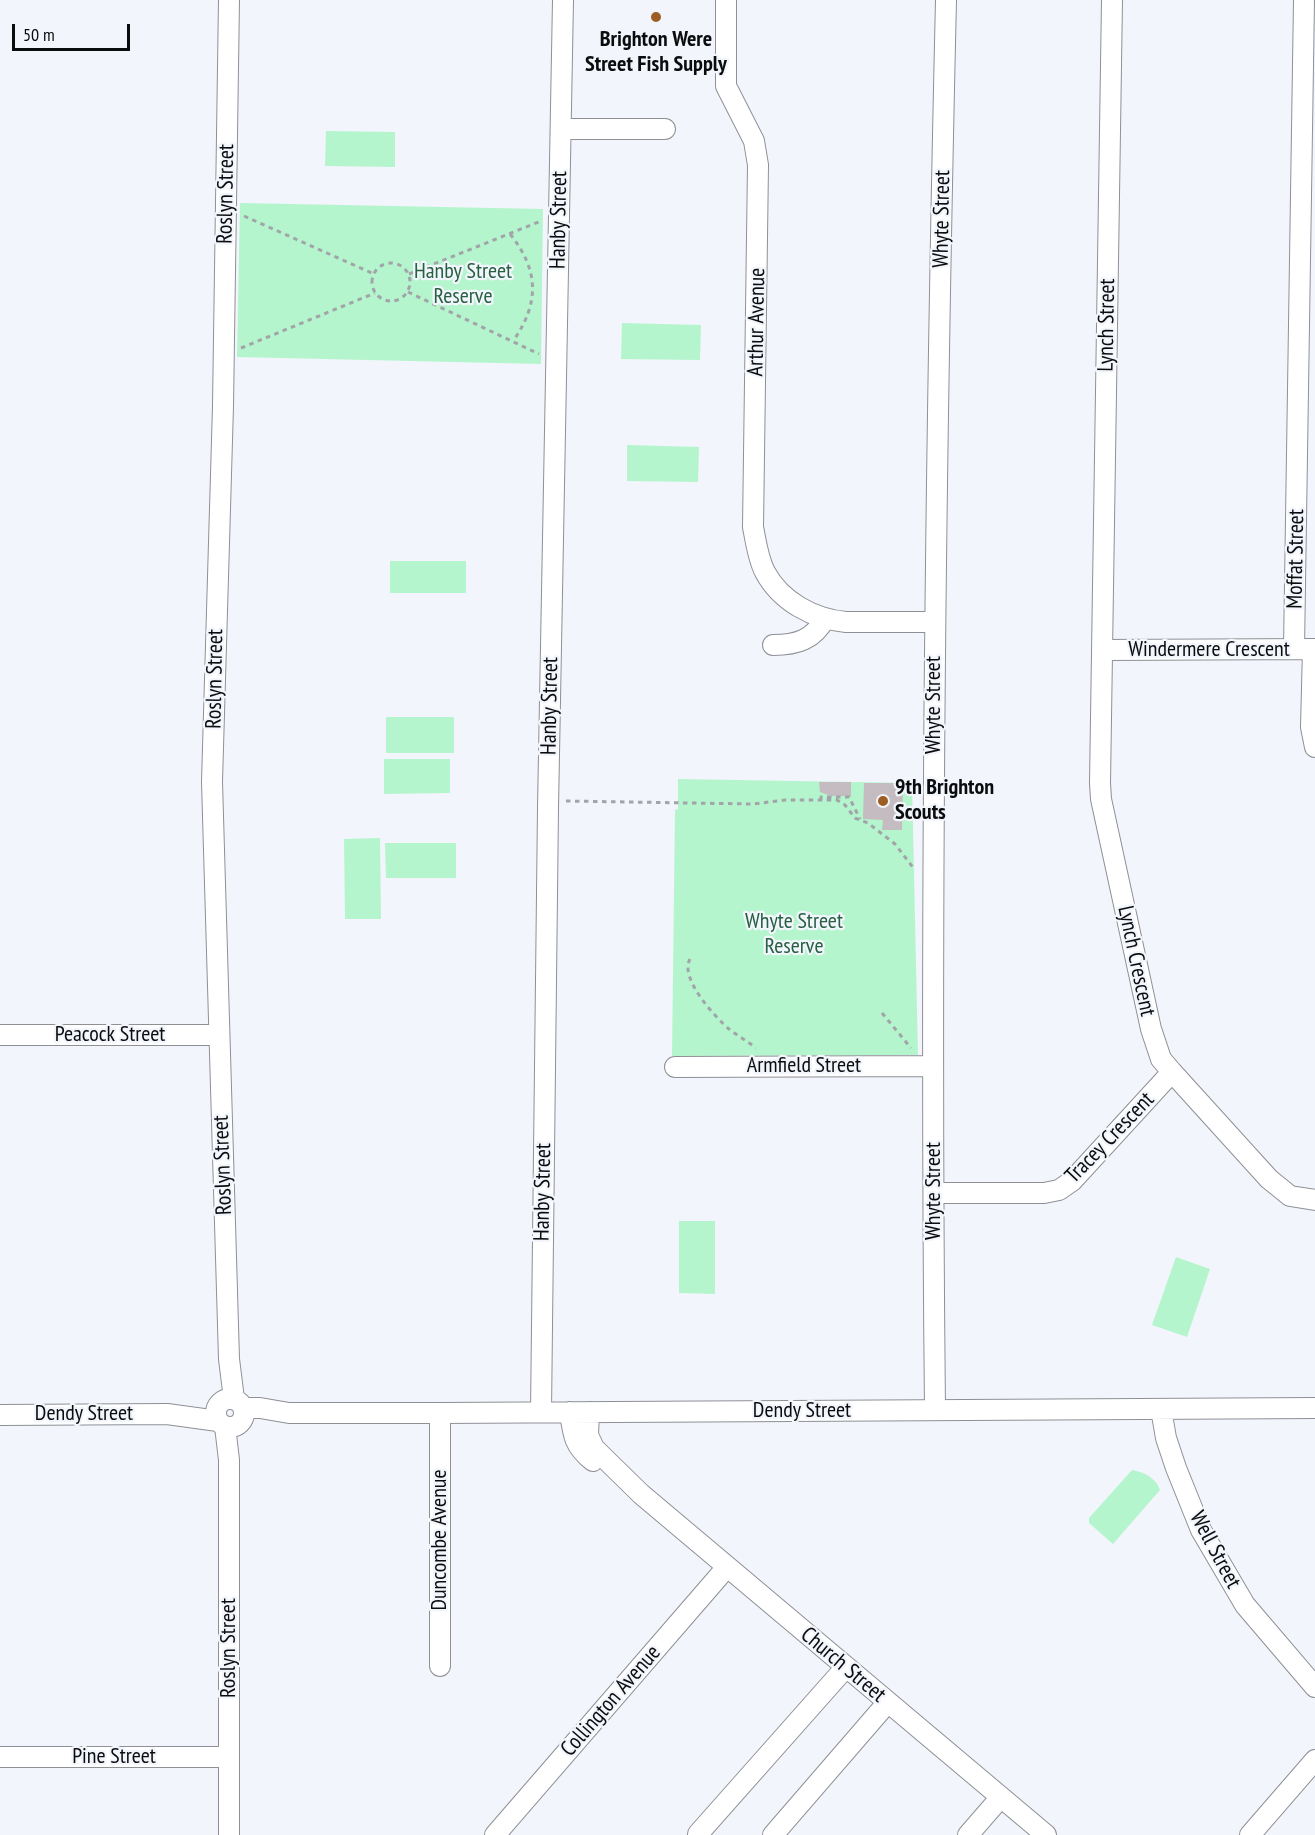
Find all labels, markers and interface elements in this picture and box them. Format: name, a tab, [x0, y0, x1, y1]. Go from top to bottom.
marker: Brighton Were Street Fish Supply	[649, 10, 663, 24]
scale bar	[15, 12, 134, 50]
text: 50 m	[23, 23, 55, 46]
place label: Brighton Were Street Fish Supply	[585, 27, 727, 78]
street label: Roslyn Street	[212, 144, 240, 244]
street label: Whyte Street	[928, 170, 956, 268]
street label: Hanby Street	[545, 171, 573, 269]
park label: Hanby Street Reserve	[414, 259, 512, 310]
street label: Arthur Avenue	[743, 267, 771, 377]
street label: Lynch Street	[1093, 278, 1121, 372]
street label: Moffat Street	[1282, 509, 1310, 609]
street label: Roslyn Street	[201, 629, 229, 729]
street label: Windermere Crescent	[1128, 637, 1290, 663]
street label: Whyte Street	[921, 656, 947, 754]
street label: Hanby Street	[536, 657, 564, 755]
place label: 9th Brighton Scouts	[895, 775, 994, 826]
marker: 9th Brighton Scouts	[876, 794, 890, 808]
street label: Lynch Crescent	[1111, 903, 1161, 1019]
park label: Whyte Street Reserve	[745, 909, 843, 960]
street label: Peacock Street	[55, 1022, 165, 1048]
street label: Armfield Street	[747, 1053, 861, 1079]
street label: Tracey Crescent	[1060, 1087, 1160, 1189]
street label: Roslyn Street	[208, 1115, 238, 1215]
street label: Whyte Street	[921, 1142, 947, 1240]
street label: Hanby Street	[529, 1143, 557, 1241]
street label: Dendy Street	[753, 1398, 851, 1424]
street label: Dendy Street	[35, 1401, 133, 1427]
street label: Duncombe Avenue	[427, 1470, 453, 1610]
street label: Well Street	[1184, 1507, 1246, 1593]
street label: Roslyn Street	[216, 1598, 242, 1698]
street label: Church Street	[795, 1622, 891, 1708]
street label: Collington Avenue	[556, 1640, 666, 1762]
street label: Pine Street	[72, 1744, 156, 1770]

